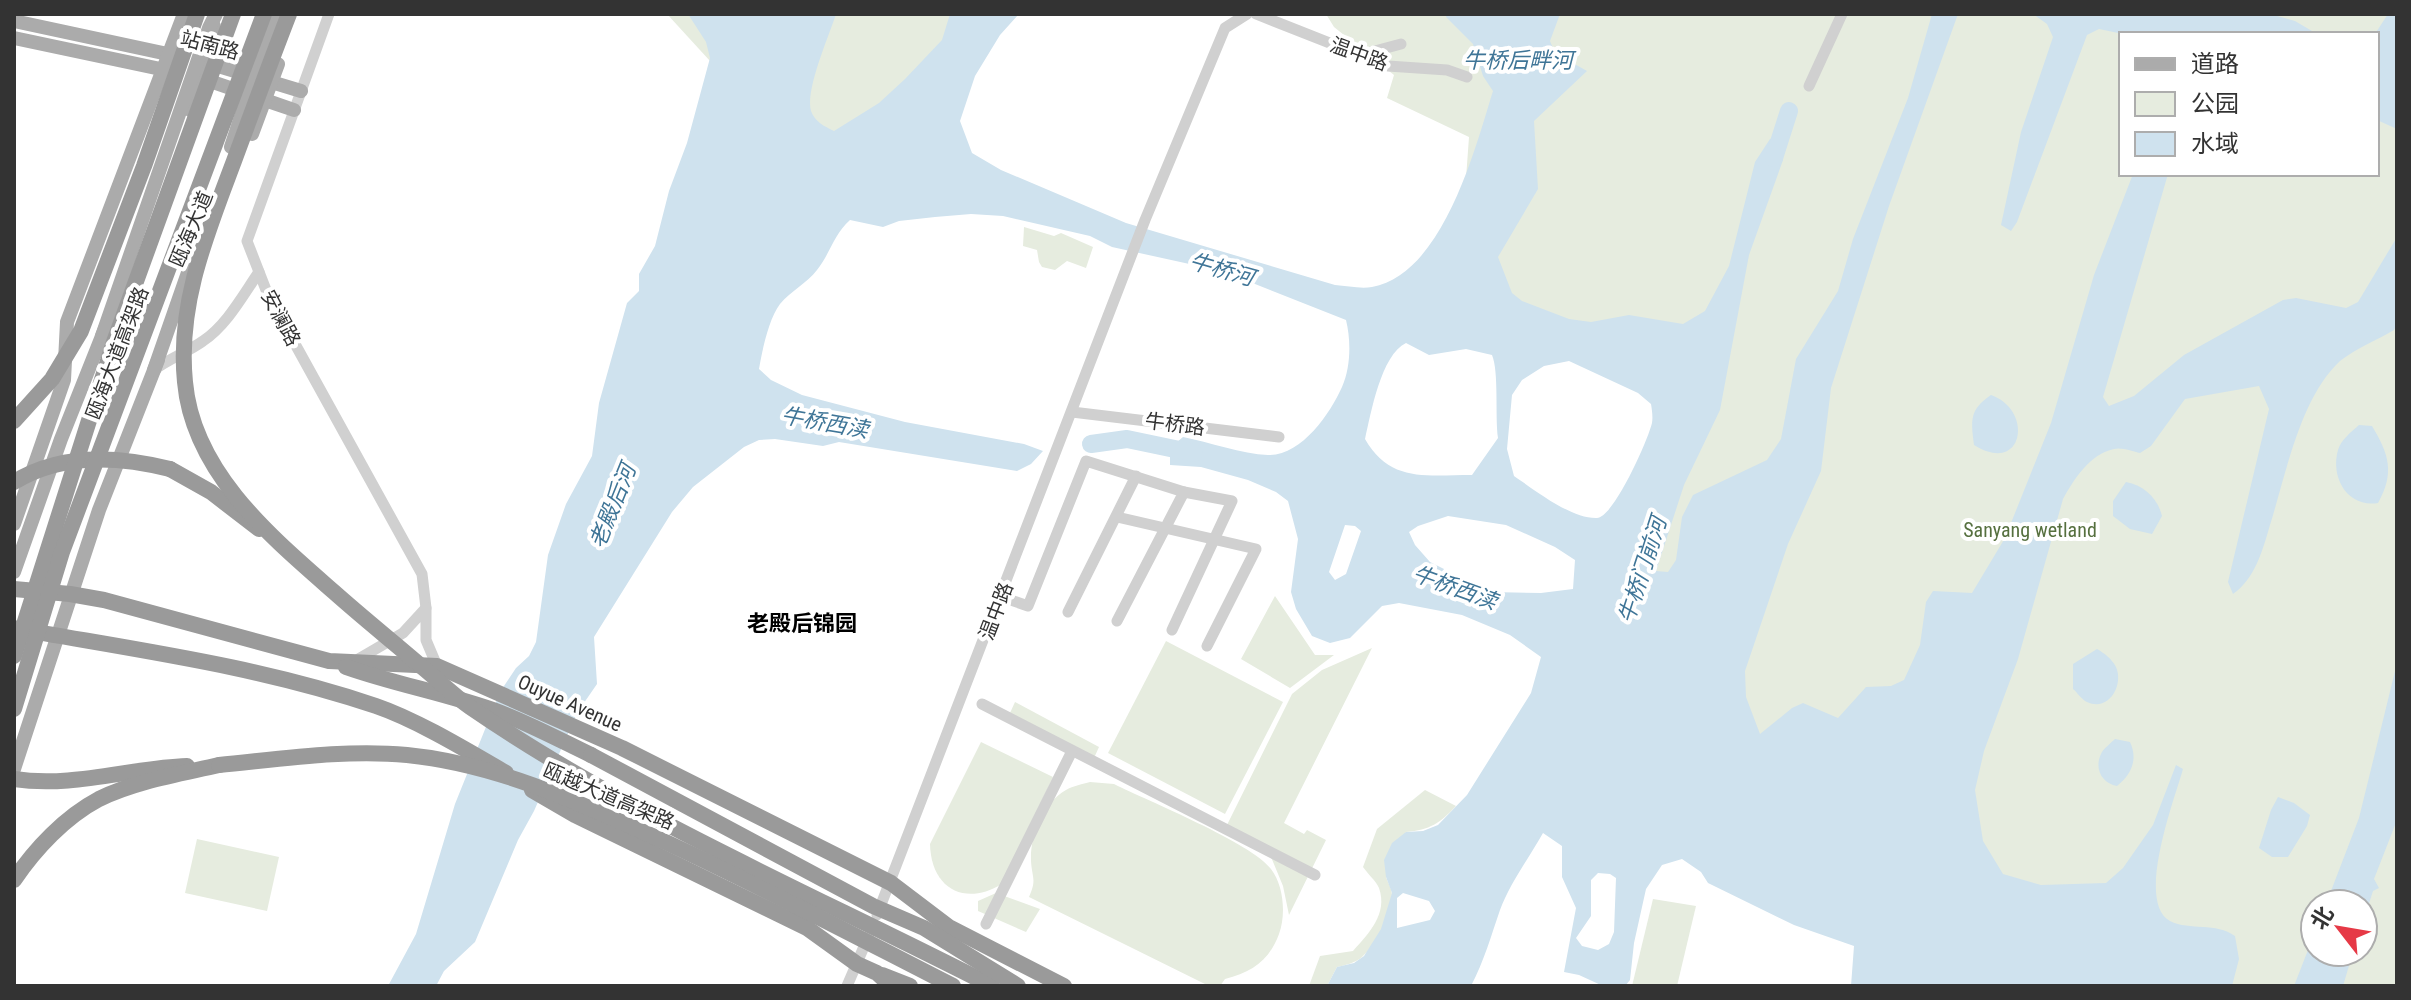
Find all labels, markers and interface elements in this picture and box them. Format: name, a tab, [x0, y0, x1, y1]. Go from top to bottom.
street label: 站南路	[178, 26, 242, 64]
street label: 温中路	[1327, 32, 1391, 76]
legend	[2119, 32, 2379, 176]
water label: 牛桥后畔河	[1463, 48, 1577, 73]
text: 道路	[2191, 50, 2239, 78]
text: 公园	[2191, 90, 2239, 118]
text: 水域	[2191, 130, 2239, 158]
street label: 瓯海大道	[164, 187, 218, 271]
water label: 牛桥河	[1187, 248, 1261, 292]
street label: 瓯海大道高架路	[81, 283, 153, 423]
street label: 安澜路	[256, 286, 306, 350]
water label: 牛桥西渎	[779, 403, 872, 443]
street label: 牛桥路	[1144, 408, 1206, 440]
water label: 老殿后河	[584, 457, 642, 552]
water label: 牛桥门前河	[1614, 510, 1673, 626]
park label: Sanyang wetland	[1963, 518, 2097, 542]
water label: 牛桥西渎	[1409, 561, 1502, 615]
street label: 温中路	[974, 579, 1018, 643]
district label: 老殿后锦园	[747, 611, 857, 636]
street label: Ouyue Avenue	[514, 669, 626, 737]
street label: 瓯越大道高架路	[540, 758, 678, 834]
north arrow	[2299, 888, 2379, 968]
text: 北	[2306, 902, 2339, 934]

